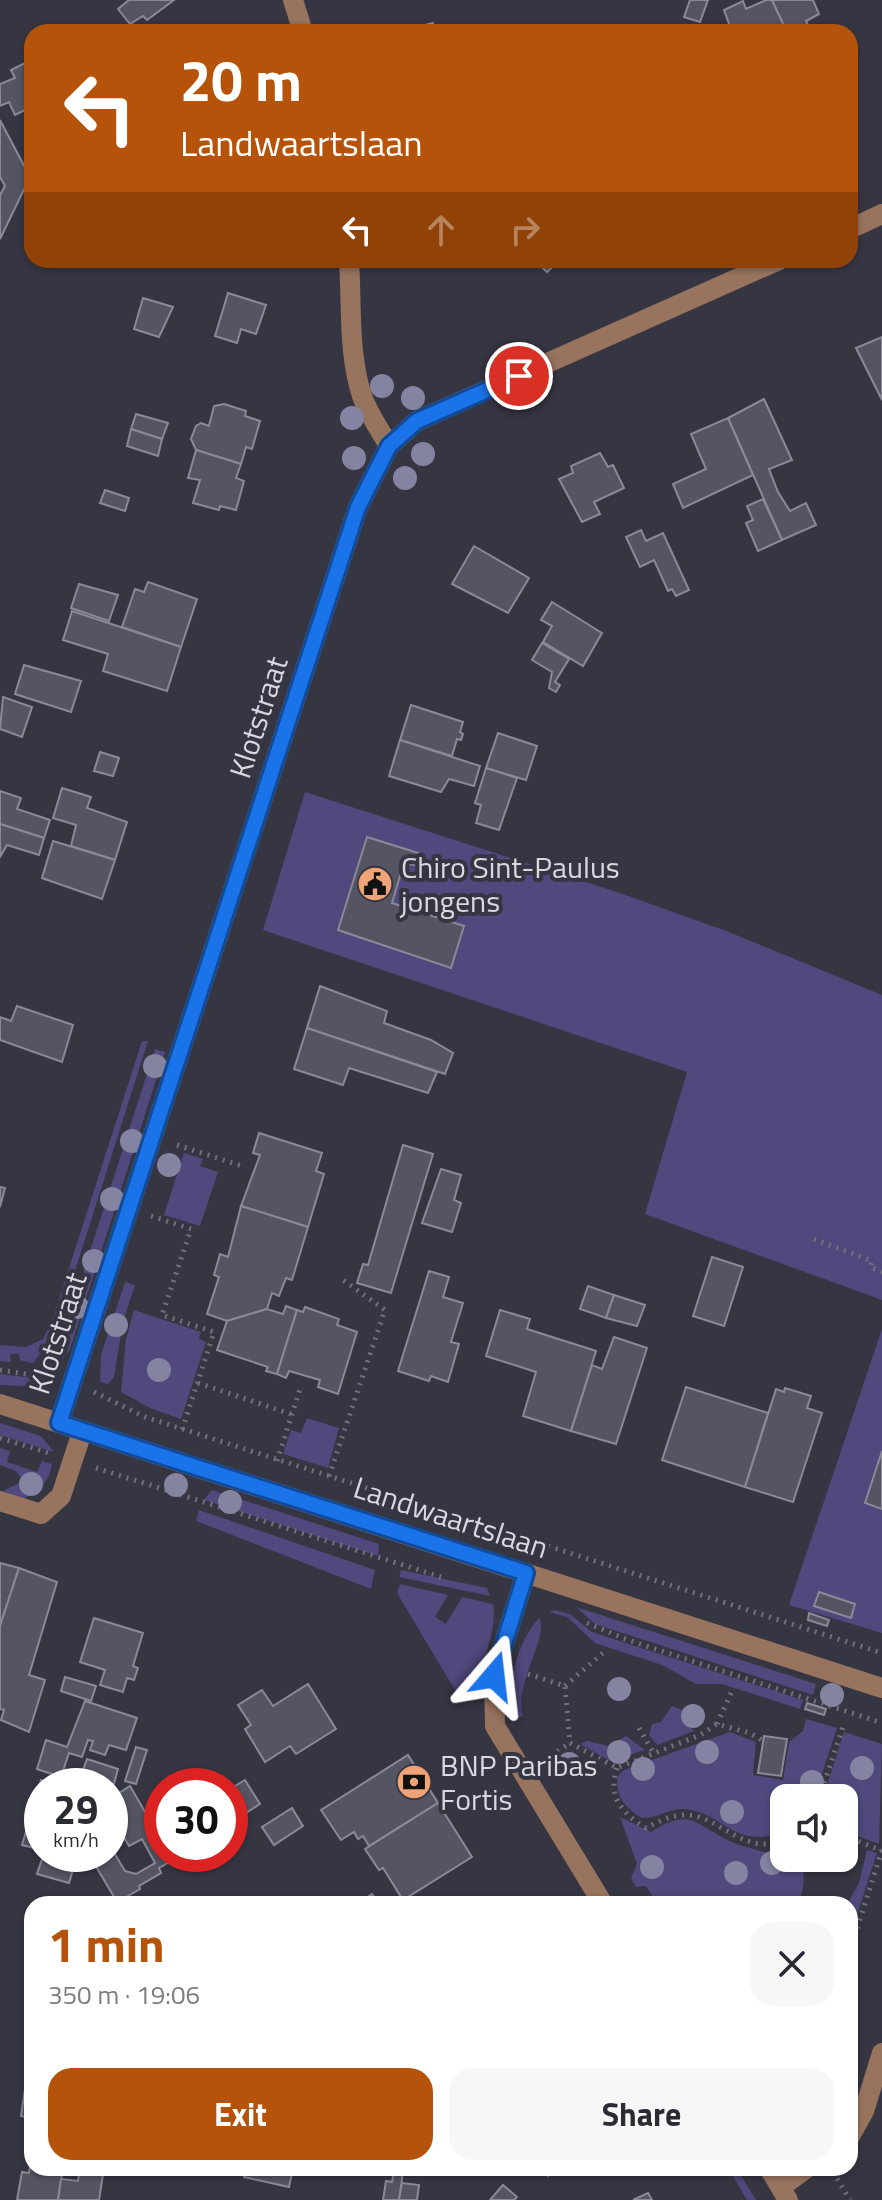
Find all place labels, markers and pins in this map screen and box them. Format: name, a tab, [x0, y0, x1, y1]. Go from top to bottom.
pin	[485, 342, 553, 410]
place label: Chiro Sint-Paulus jongens	[399, 844, 620, 924]
public building icon: Chiro Sint-Paulus jongens	[356, 865, 394, 903]
place label: BNP Paribas Fortis	[440, 1742, 598, 1822]
bank icon: BNP Paribas Fortis	[395, 1763, 433, 1801]

